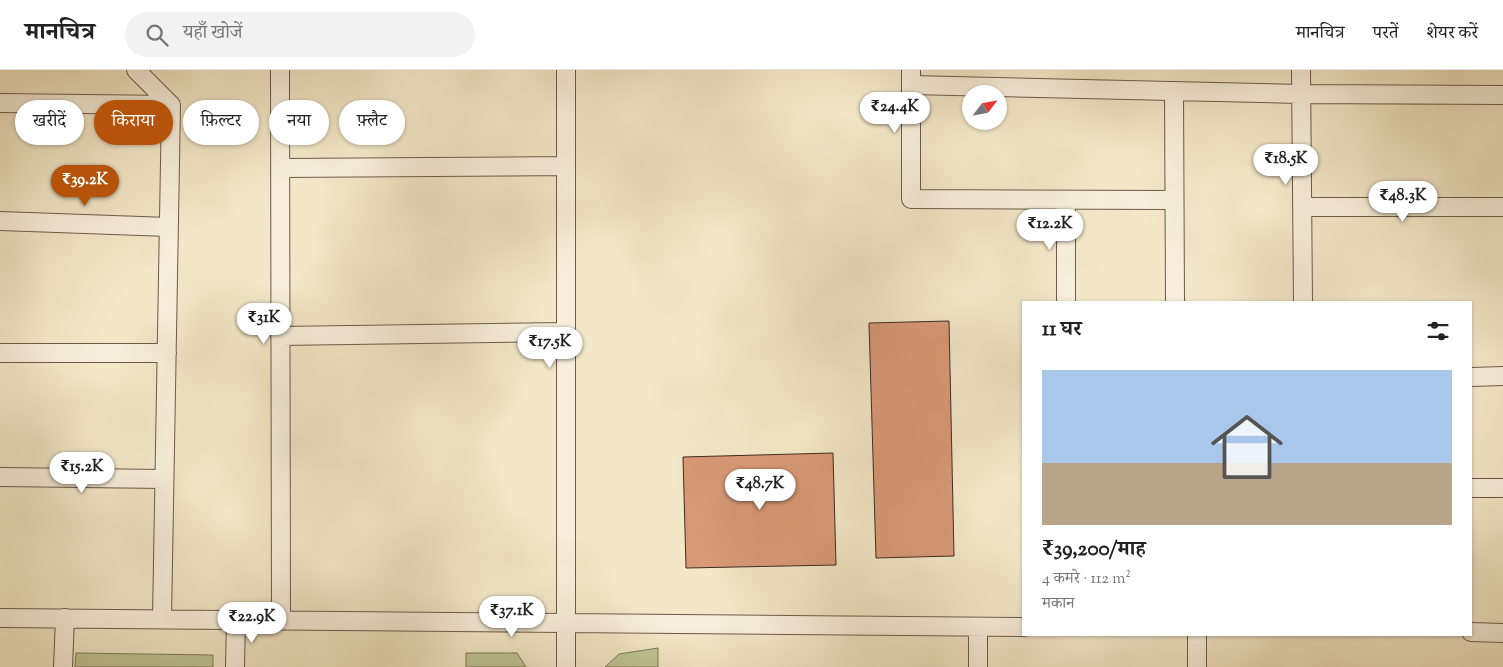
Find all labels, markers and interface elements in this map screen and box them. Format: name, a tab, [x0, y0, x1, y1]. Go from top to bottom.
search box	[125, 12, 475, 57]
text: मानचित्र	[25, 16, 95, 50]
text: यहाँ खोजें	[183, 20, 243, 47]
icon: search	[143, 21, 171, 49]
text: मानचित्र	[1296, 21, 1345, 47]
text: परतें	[1373, 21, 1398, 47]
text: शेयर करें	[1426, 21, 1478, 47]
north arrow	[962, 85, 1008, 130]
map controls	[962, 85, 1007, 130]
pin: ₹24.4K	[854, 92, 936, 134]
text: ₹24.4K	[871, 96, 919, 119]
chip: खरीदें	[15, 100, 84, 145]
chip: किराया	[94, 100, 173, 145]
chip: फ़िल्टर	[183, 100, 259, 145]
chip: नया	[269, 100, 329, 145]
chip: फ़्लैट	[339, 100, 405, 145]
pin: ₹18.5K	[1245, 144, 1327, 186]
text: ₹18.5K	[1264, 148, 1308, 171]
pin: ₹39.2K	[44, 164, 126, 207]
text: ₹39.2K	[62, 169, 108, 192]
pin: ₹48.3K	[1362, 180, 1444, 223]
text: ₹48.3K	[1379, 185, 1427, 208]
pin: ₹12.2K	[1009, 208, 1091, 251]
text: ₹12.2K	[1027, 213, 1073, 236]
pin: ₹31K	[234, 302, 294, 345]
text: ₹31K	[248, 307, 280, 330]
text: 11 घर	[1042, 315, 1082, 345]
icon: filters	[1424, 317, 1452, 345]
pin: ₹17.5K	[509, 326, 591, 369]
text: ₹17.5K	[529, 331, 571, 354]
icon: home	[1202, 402, 1292, 492]
pin: ₹15.2K	[41, 452, 123, 494]
text: ₹15.2K	[60, 456, 104, 479]
pin: ₹48.7K	[719, 468, 801, 511]
text: ₹48.7K	[736, 473, 784, 496]
text: ₹39,200/माह	[1042, 535, 1146, 565]
text: 4 कमरे · 112 m²	[1042, 568, 1131, 591]
text: मकान	[1042, 593, 1074, 616]
pin: ₹37.1K	[471, 596, 553, 638]
text: ₹37.1K	[490, 600, 534, 623]
pin: ₹22.9K	[211, 602, 293, 644]
text: ₹22.9K	[228, 606, 276, 629]

